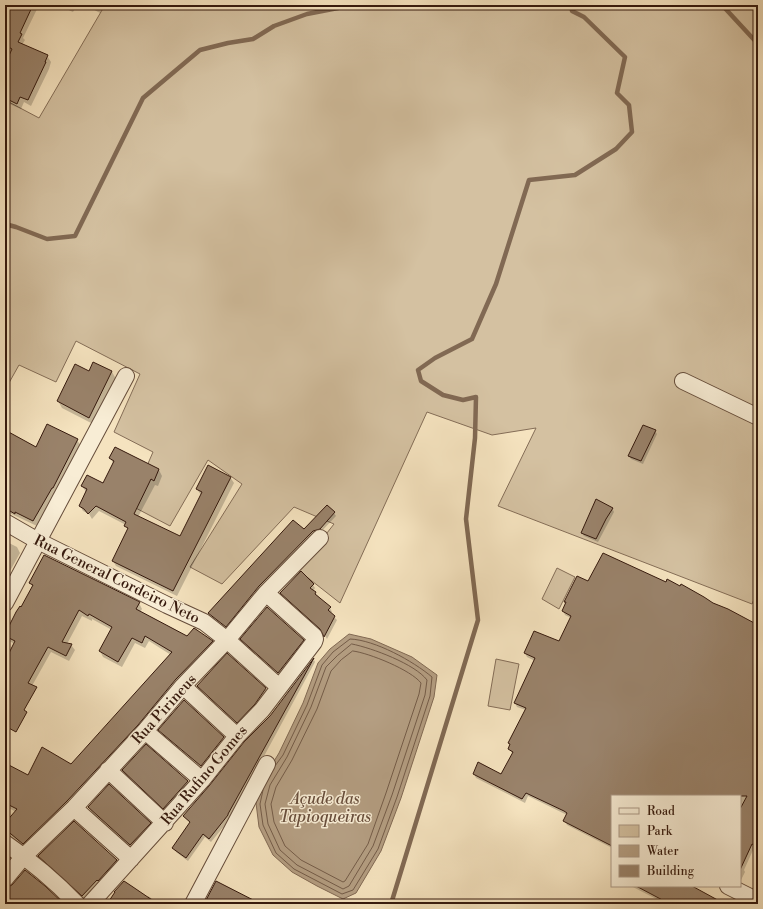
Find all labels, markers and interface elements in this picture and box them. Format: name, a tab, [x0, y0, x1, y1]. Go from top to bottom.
street label: Rua General Cordeiro Neto	[31, 531, 203, 628]
street label: Rua Pirineus	[128, 670, 201, 748]
street label: Rua Rufino Gomes	[157, 721, 252, 829]
water label: Açude das Tapioqueiras	[279, 789, 371, 827]
legend	[611, 795, 741, 887]
text: Road	[647, 804, 675, 819]
text: Park	[647, 824, 673, 839]
text: Water	[646, 844, 679, 859]
text: Building	[646, 864, 695, 879]

